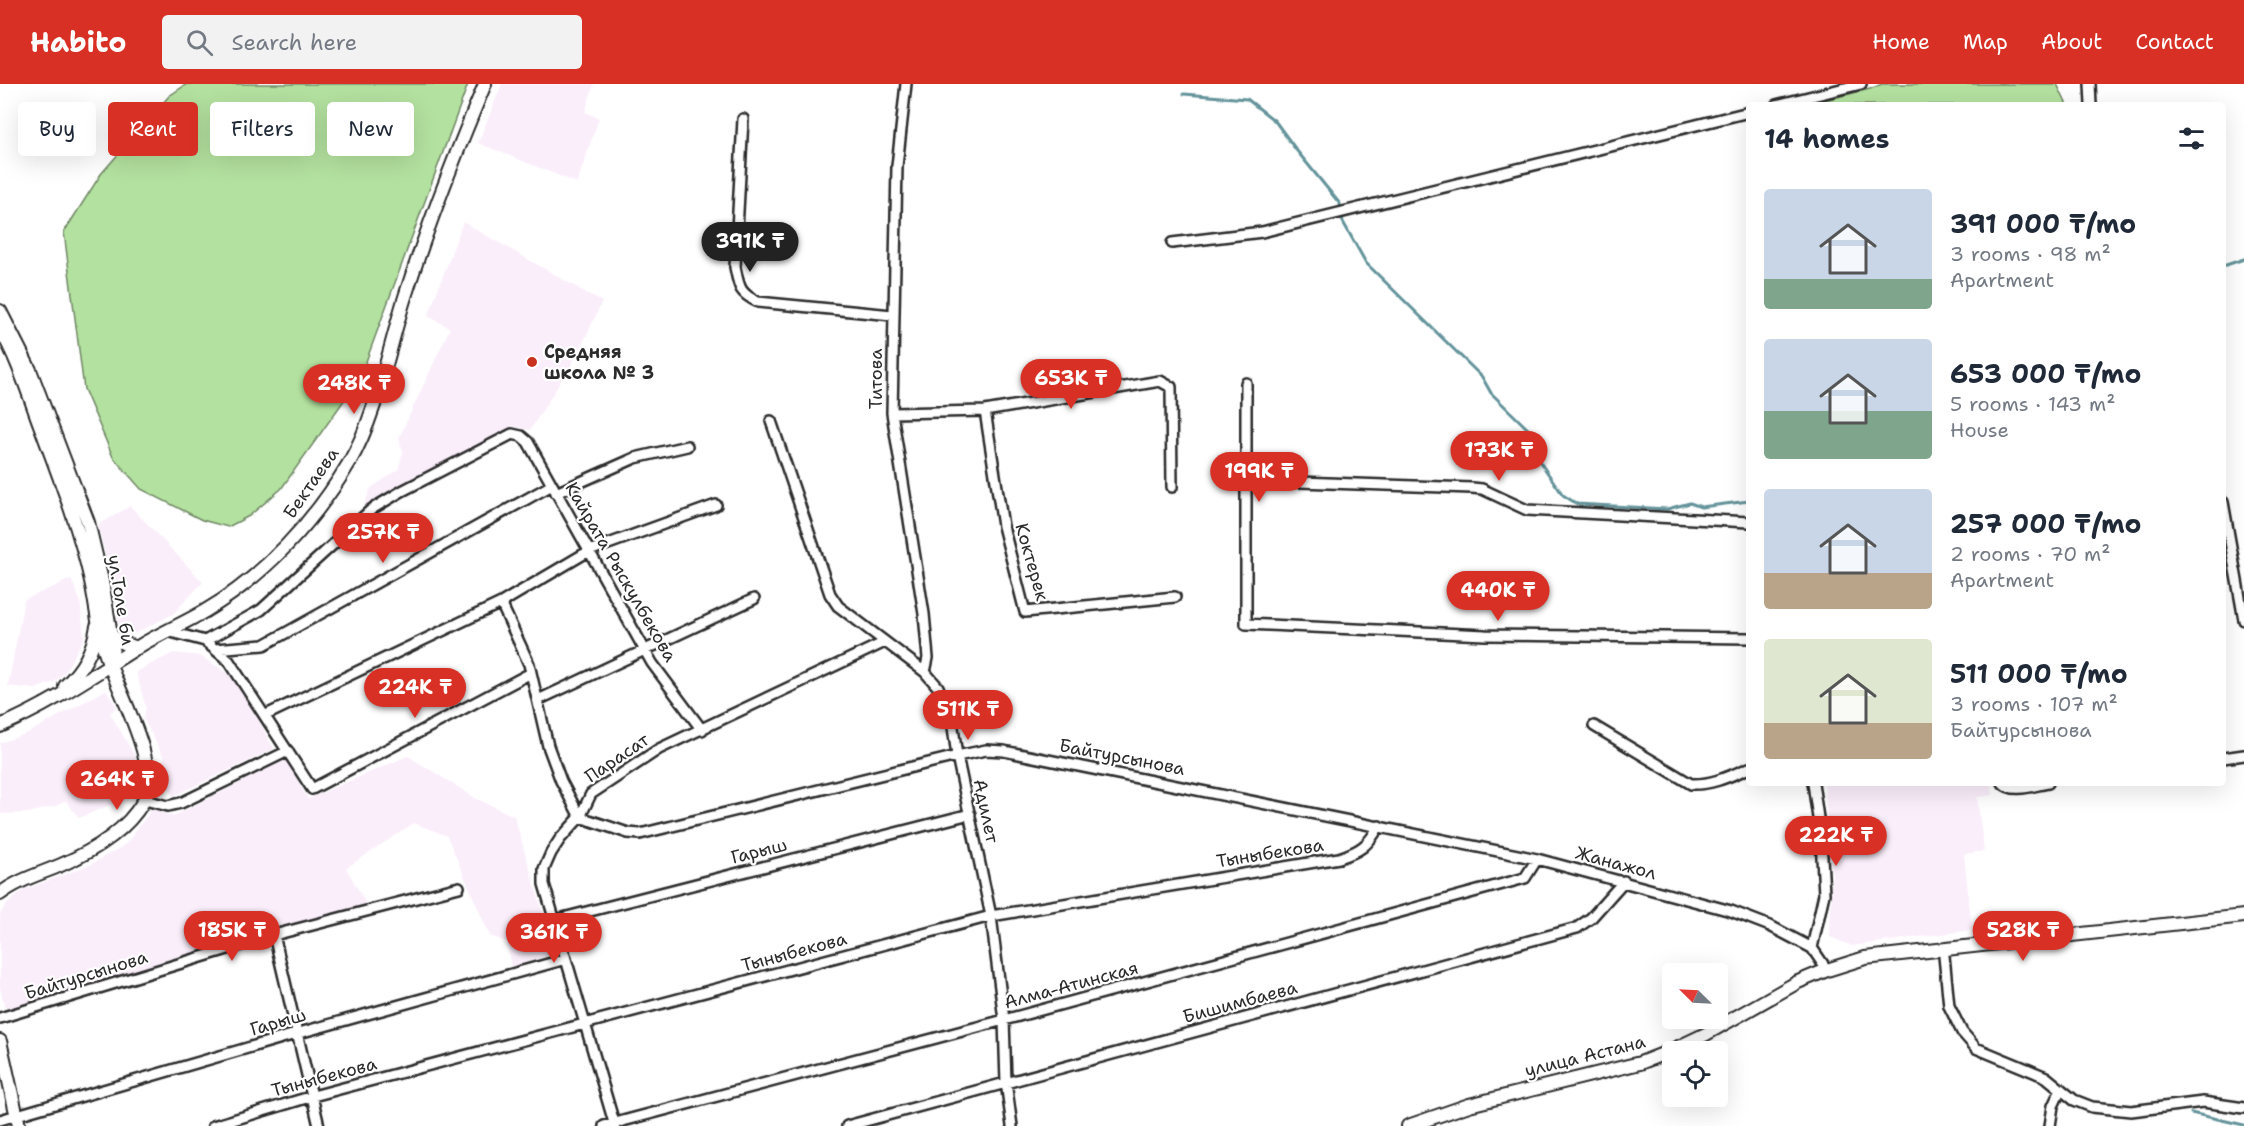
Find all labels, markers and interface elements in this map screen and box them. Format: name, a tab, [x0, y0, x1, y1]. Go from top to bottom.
search box	[162, 15, 582, 69]
text: Habito	[30, 23, 126, 61]
icon: search	[183, 26, 216, 59]
text: Search here	[231, 28, 357, 57]
text: Home	[1872, 28, 1930, 56]
text: Map	[1963, 28, 2008, 56]
text: About	[2041, 28, 2102, 56]
text: Contact	[2135, 28, 2214, 56]
chip: Buy	[18, 102, 96, 156]
chip: Rent	[108, 102, 198, 156]
chip: Filters	[210, 102, 315, 156]
chip: New	[327, 102, 414, 156]
text: 14 homes	[1764, 121, 1890, 156]
icon: filters	[2175, 122, 2208, 155]
text: 391 000 ₸/mo	[1950, 206, 2136, 241]
icon: home	[1812, 213, 1884, 285]
pin: 391K ₸	[701, 222, 799, 273]
text: 391K ₸	[716, 228, 784, 254]
text: 3 rooms · 98 m²	[1950, 241, 2111, 267]
text: Apartment	[1950, 267, 2054, 293]
place label: Средняя школа № 3	[544, 340, 654, 385]
street label: Титова	[864, 349, 888, 409]
marker: Средняя школа № 3	[525, 355, 539, 369]
text: 653 000 ₸/mo	[1950, 356, 2141, 391]
pin: 653K ₸	[1022, 359, 1120, 410]
icon: home	[1812, 363, 1884, 435]
pin: 248K ₸	[305, 364, 403, 415]
text: 653K ₸	[1035, 365, 1107, 391]
text: 248K ₸	[317, 370, 391, 396]
text: 5 rooms · 143 m²	[1950, 391, 2115, 417]
text: House	[1950, 417, 2009, 443]
pin: 173K ₸	[1450, 431, 1548, 482]
text: 173K ₸	[1465, 437, 1533, 463]
street label: Бектаева	[278, 443, 344, 523]
pin: 199K ₸	[1210, 452, 1308, 503]
text: 199K ₸	[1224, 458, 1294, 484]
street label: Кайрата Рыскулбекова	[560, 478, 682, 666]
text: 257 000 ₸/mo	[1950, 506, 2142, 541]
pin: 257K ₸	[334, 513, 432, 564]
icon: home	[1812, 513, 1884, 585]
text: 257K ₸	[346, 519, 420, 545]
street label: Коктерек	[1009, 520, 1055, 604]
text: 2 rooms · 70 m²	[1950, 541, 2111, 567]
street label: ул.Толе би	[102, 553, 140, 647]
text: Apartment	[1950, 567, 2054, 593]
pin: 440K ₸	[1449, 571, 1547, 622]
text: 440K ₸	[1461, 577, 1535, 603]
text: 511 000 ₸/mo	[1950, 656, 2128, 691]
icon: home	[1812, 663, 1884, 735]
pin: 224K ₸	[366, 668, 464, 719]
text: 224K ₸	[378, 674, 452, 700]
pin: 511K ₸	[919, 690, 1017, 741]
text: 3 rooms · 107 m²	[1950, 691, 2118, 717]
text: 511K ₸	[937, 696, 999, 722]
text: Байтурсынова	[1950, 717, 2092, 743]
street label: Парасат	[580, 727, 654, 788]
street label: Байтурсынова	[1057, 733, 1187, 781]
pin: 264K ₸	[68, 760, 166, 811]
text: 264K ₸	[80, 766, 154, 792]
street label: Адилет	[968, 777, 1005, 846]
pin: 222K ₸	[1787, 816, 1885, 867]
text: 222K ₸	[1799, 822, 1873, 848]
street label: Гарыш	[728, 832, 790, 870]
street label: Тыныбекова	[1215, 833, 1325, 873]
street label: Жанажол	[1573, 841, 1659, 885]
pin: 185K ₸	[183, 911, 281, 962]
pin: 528K ₸	[1974, 911, 2072, 962]
pin: 361K ₸	[505, 913, 603, 964]
text: 185K ₸	[198, 917, 266, 943]
text: 528K ₸	[1987, 917, 2059, 943]
text: 361K ₸	[520, 919, 588, 945]
street label: Тыныбекова	[739, 926, 849, 978]
street label: Байтурсынова	[21, 945, 151, 1005]
street label: Алма-Атинская	[1001, 956, 1141, 1014]
north arrow	[1662, 963, 1728, 1029]
map controls	[1662, 963, 1728, 1107]
street label: Бишимбаева	[1180, 975, 1300, 1029]
street label: Гарыш	[247, 1003, 309, 1041]
street label: улица Астана	[1522, 1029, 1648, 1083]
button: locate	[1662, 1041, 1728, 1107]
street label: Тыныбекова	[269, 1051, 379, 1103]

